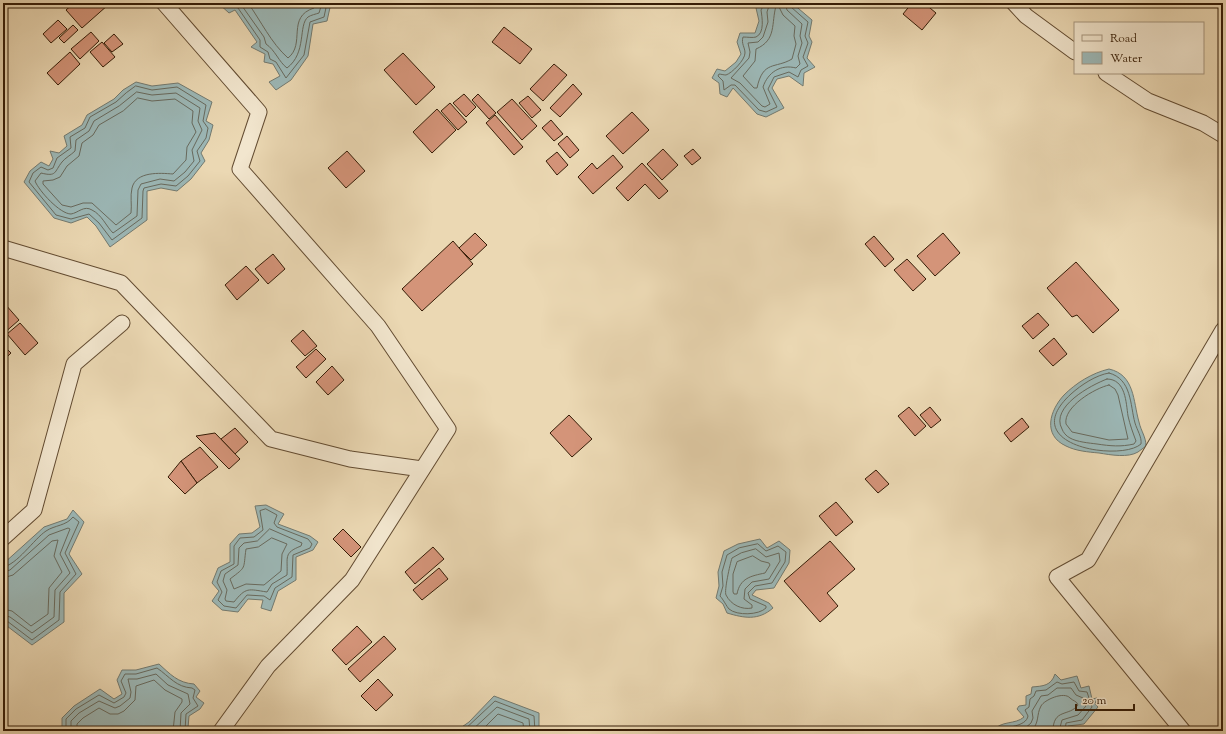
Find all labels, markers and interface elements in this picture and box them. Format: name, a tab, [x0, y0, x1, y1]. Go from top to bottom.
legend	[1074, 22, 1204, 74]
text: Road	[1110, 30, 1137, 48]
text: Water	[1110, 50, 1143, 68]
scale bar	[1076, 686, 1134, 712]
text: 20 m	[1082, 692, 1107, 710]

